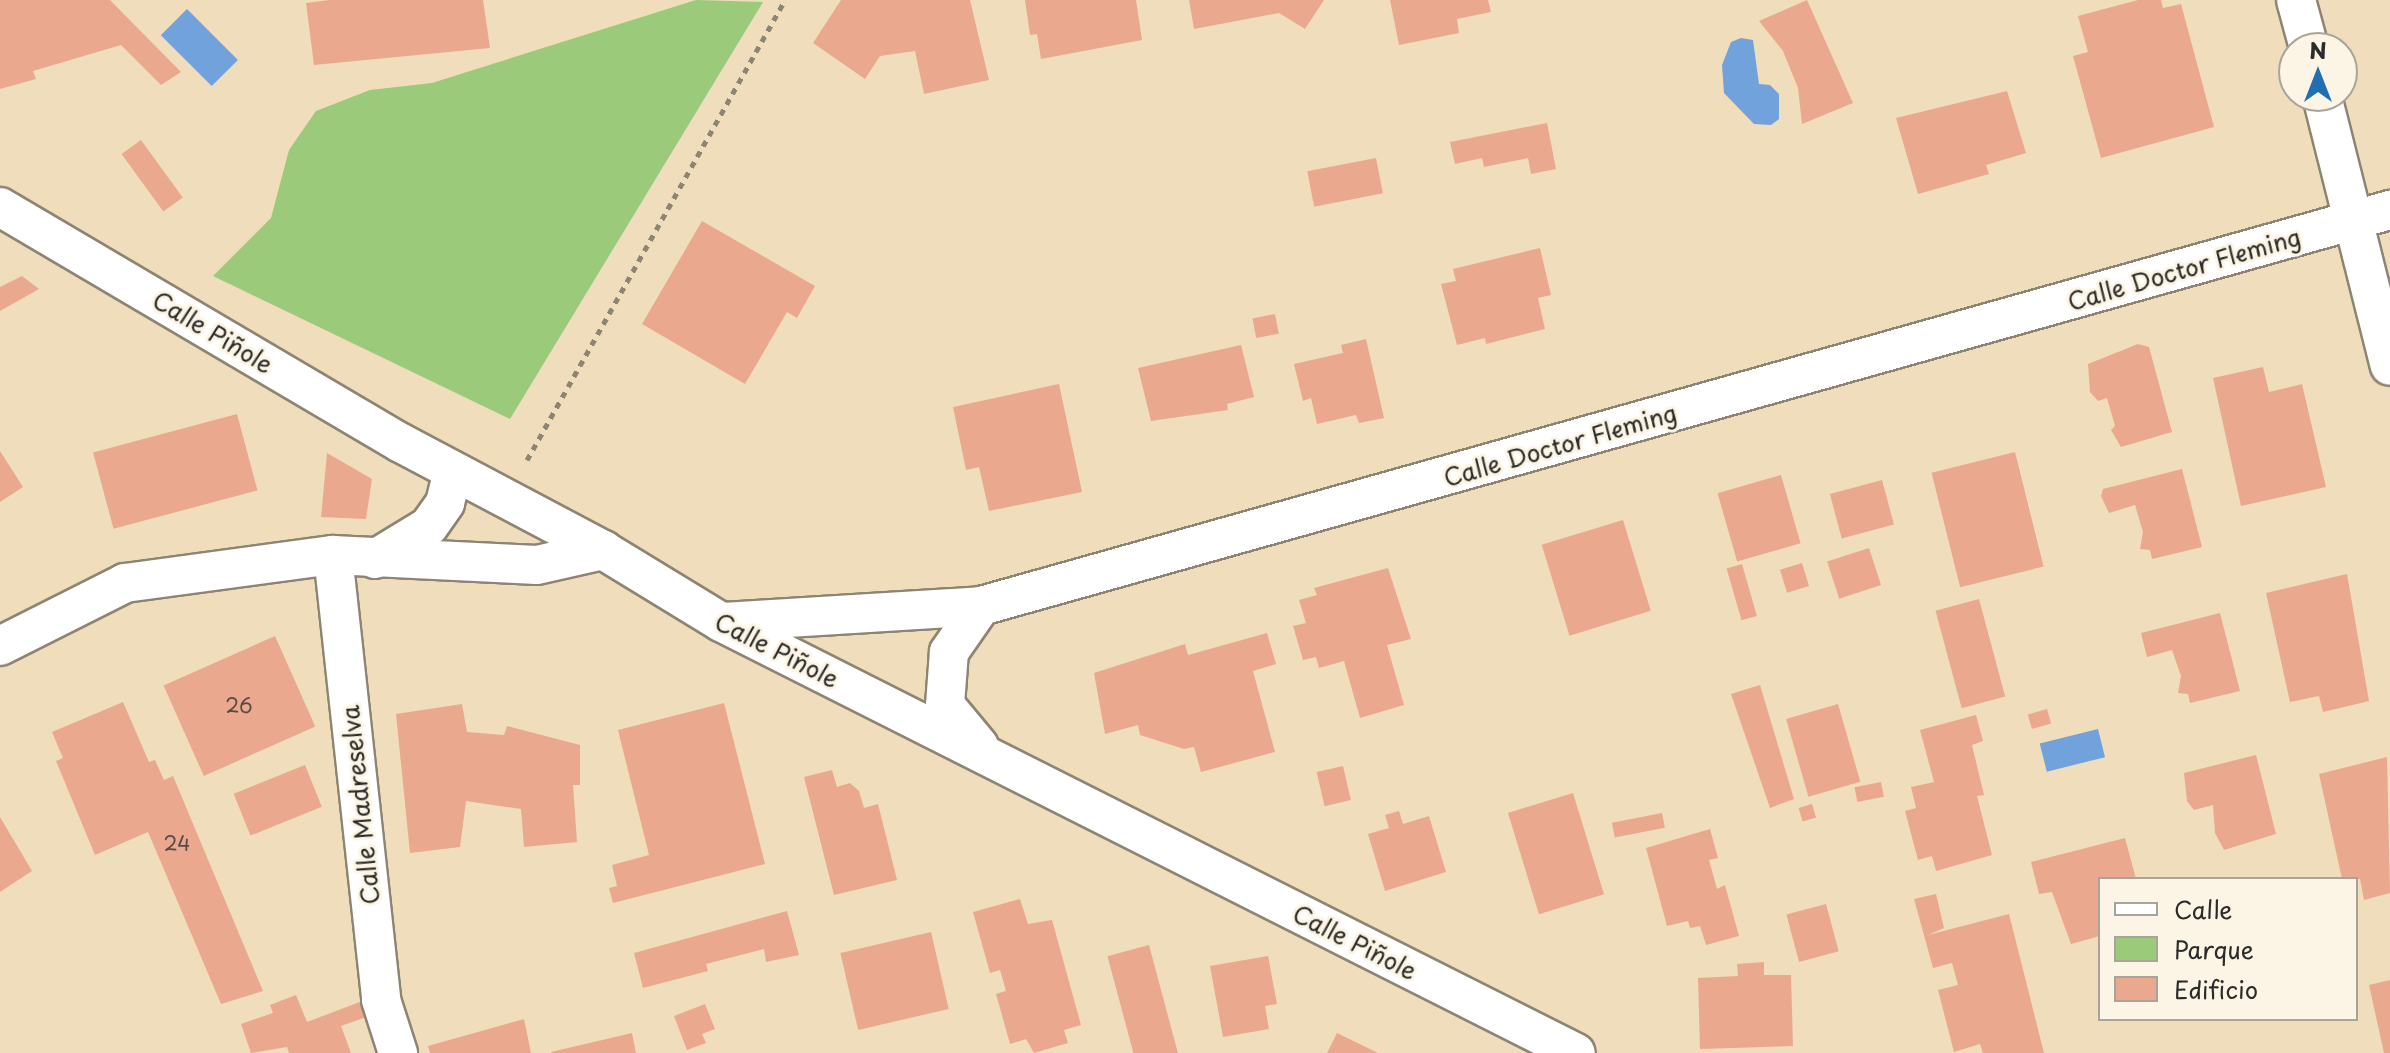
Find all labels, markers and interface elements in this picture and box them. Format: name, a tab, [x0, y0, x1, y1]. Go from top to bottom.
north arrow	[2278, 32, 2358, 112]
text: N	[2309, 33, 2327, 66]
street label: Calle Doctor Fleming	[2063, 222, 2305, 316]
street label: Calle Piñole	[147, 284, 279, 380]
street label: Calle Doctor Fleming	[1439, 398, 1681, 492]
street label: Calle Piñole	[710, 606, 844, 694]
house number: 26	[225, 693, 253, 717]
street label: Calle Madreselva	[335, 705, 385, 905]
house number: 24	[164, 831, 190, 855]
legend	[2098, 877, 2358, 1021]
text: Calle	[2174, 891, 2232, 927]
street label: Calle Piñole	[1288, 898, 1422, 986]
text: Parque	[2174, 931, 2254, 967]
text: Edificio	[2174, 971, 2258, 1007]

